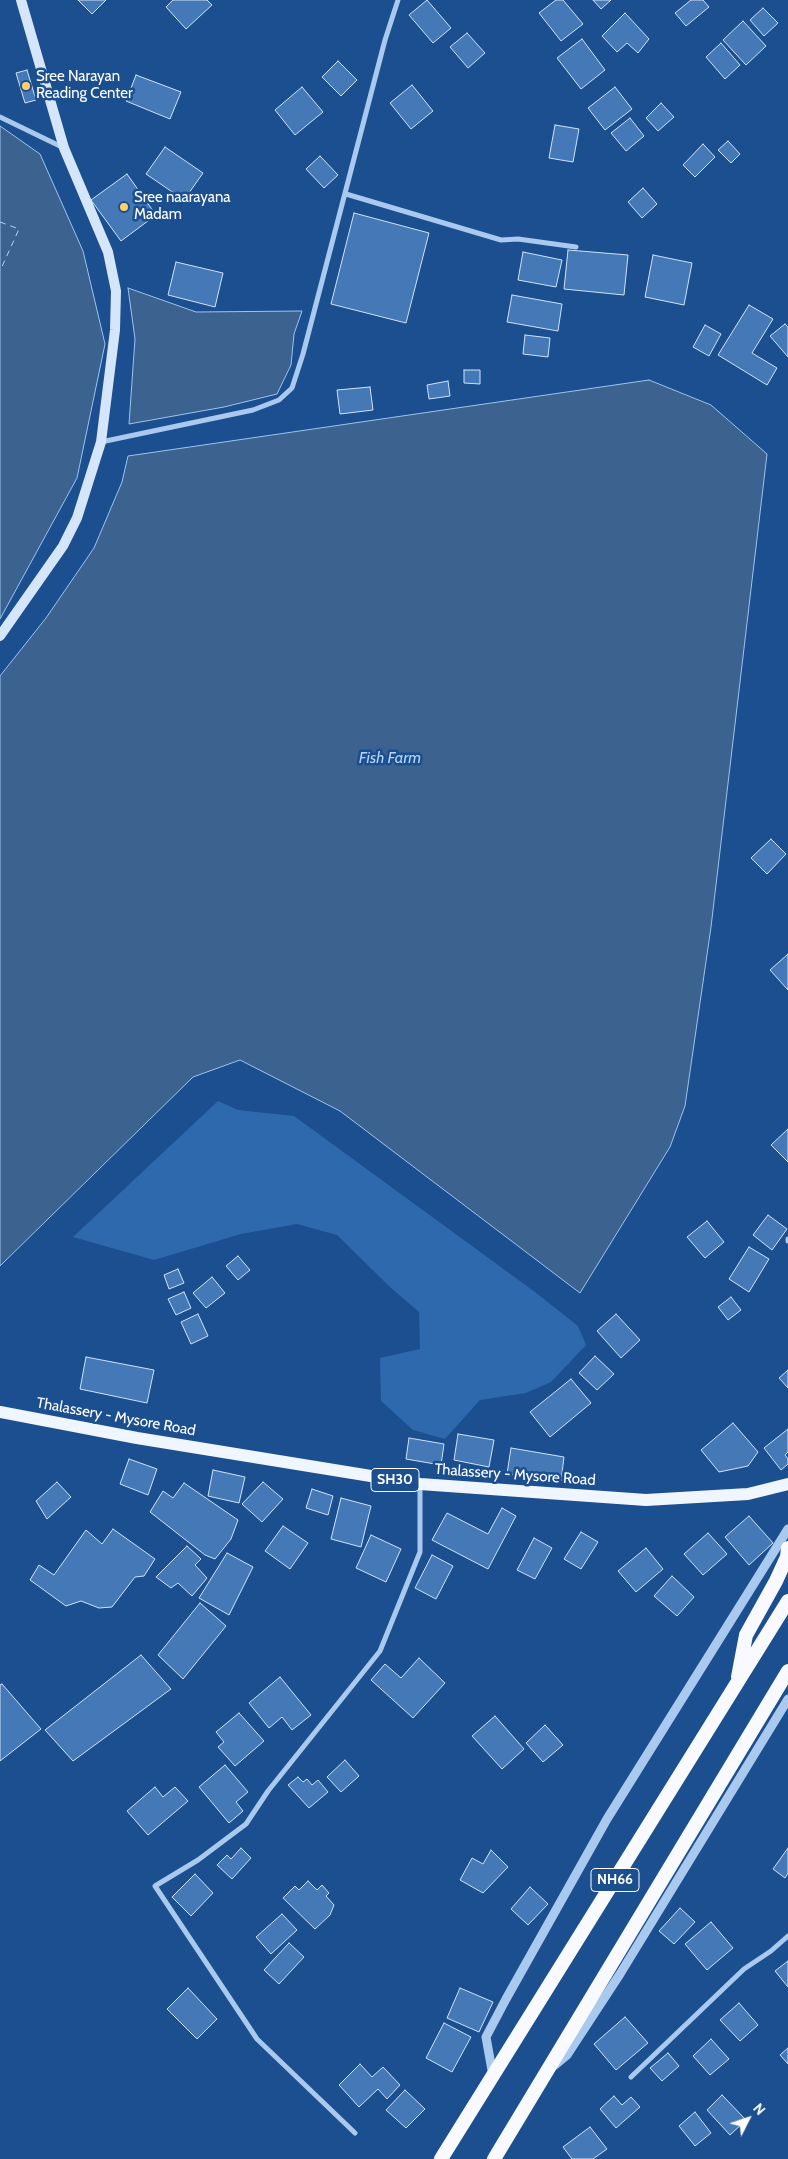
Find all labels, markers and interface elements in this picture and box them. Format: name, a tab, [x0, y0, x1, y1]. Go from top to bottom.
place label: Sree Narayan Reading Center	[36, 68, 133, 103]
marker: Sree Narayan Reading Center	[20, 80, 32, 92]
place label: Sree naarayana Madam	[134, 189, 231, 224]
marker: Sree naarayana Madam	[118, 201, 130, 213]
water label: Fish Farm	[359, 748, 421, 768]
street label: Thalassery - Mysore Road	[35, 1394, 197, 1440]
street label: Thalassery - Mysore Road	[434, 1460, 596, 1490]
road number: SH30	[371, 1468, 419, 1492]
road number: NH66	[591, 1868, 639, 1892]
north arrow	[723, 2094, 773, 2144]
text: N	[749, 2100, 769, 2119]

